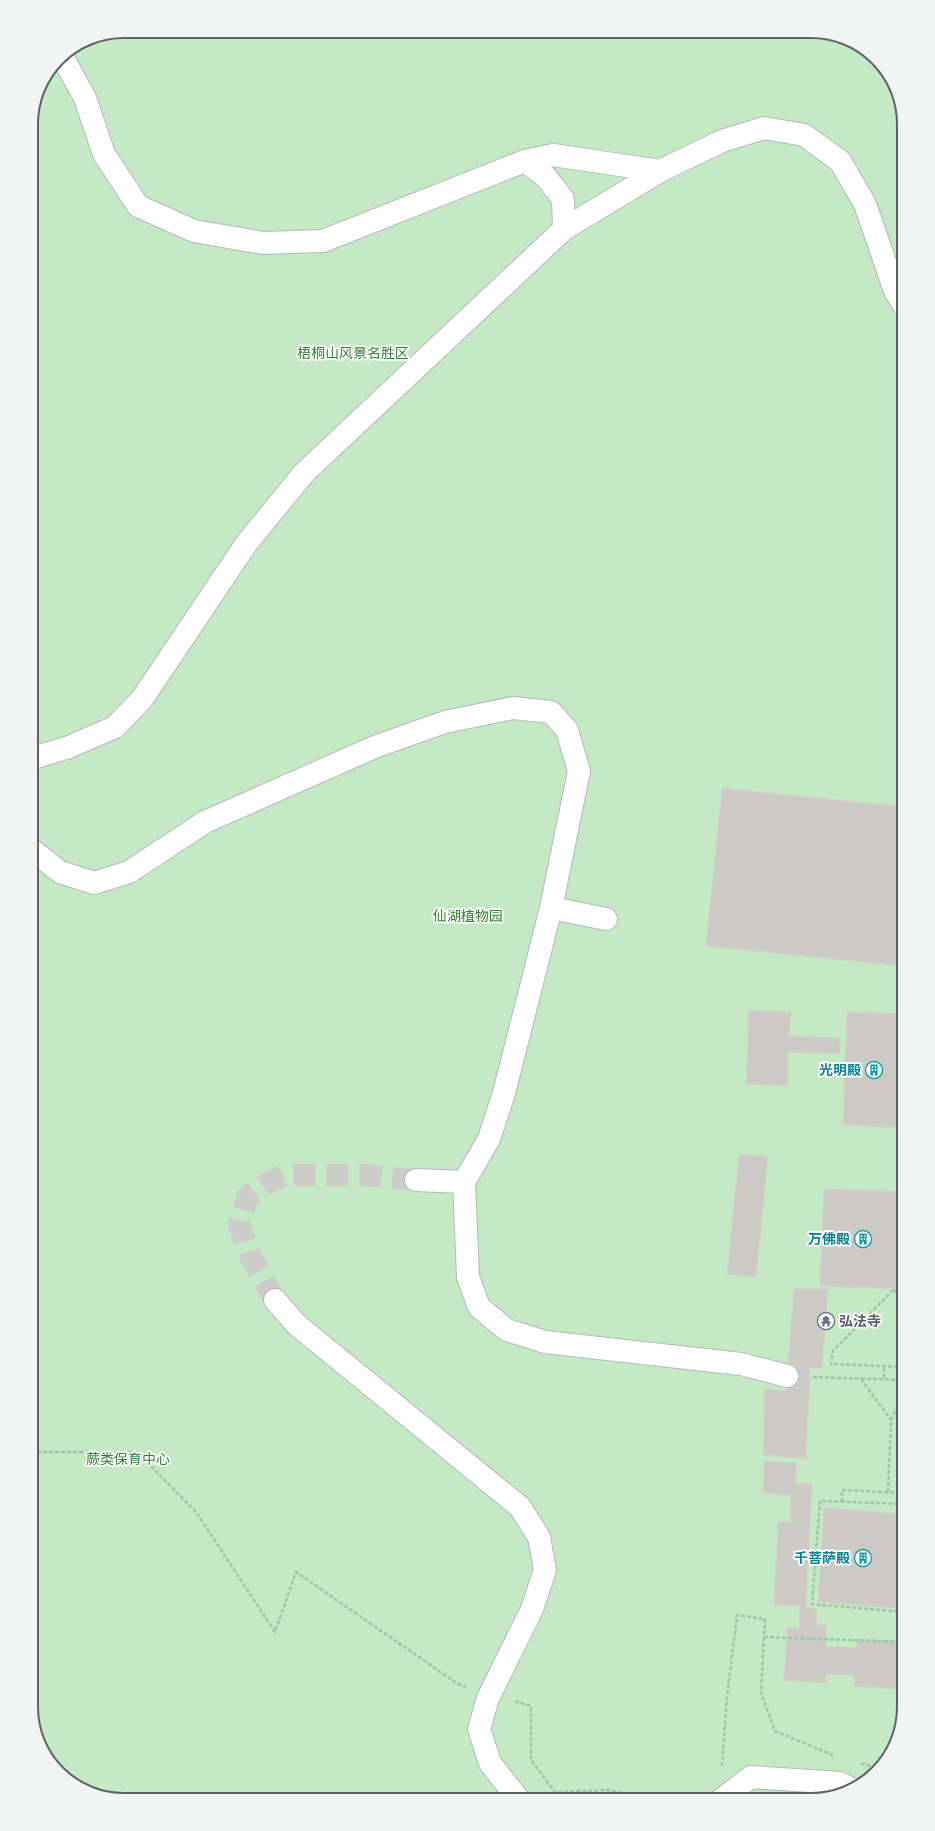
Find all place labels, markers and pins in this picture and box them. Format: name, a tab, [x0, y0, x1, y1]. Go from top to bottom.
place label: 光明殿	[819, 1060, 861, 1079]
building icon: 光明殿	[864, 1060, 884, 1080]
place label: 万佛殿	[808, 1229, 850, 1248]
building icon: 万佛殿	[853, 1229, 873, 1249]
temple icon: 弘法寺	[816, 1311, 836, 1331]
place label: 弘法寺	[839, 1311, 881, 1330]
place label: 千菩萨殿	[794, 1548, 850, 1567]
building icon: 千菩萨殿	[853, 1548, 873, 1568]

